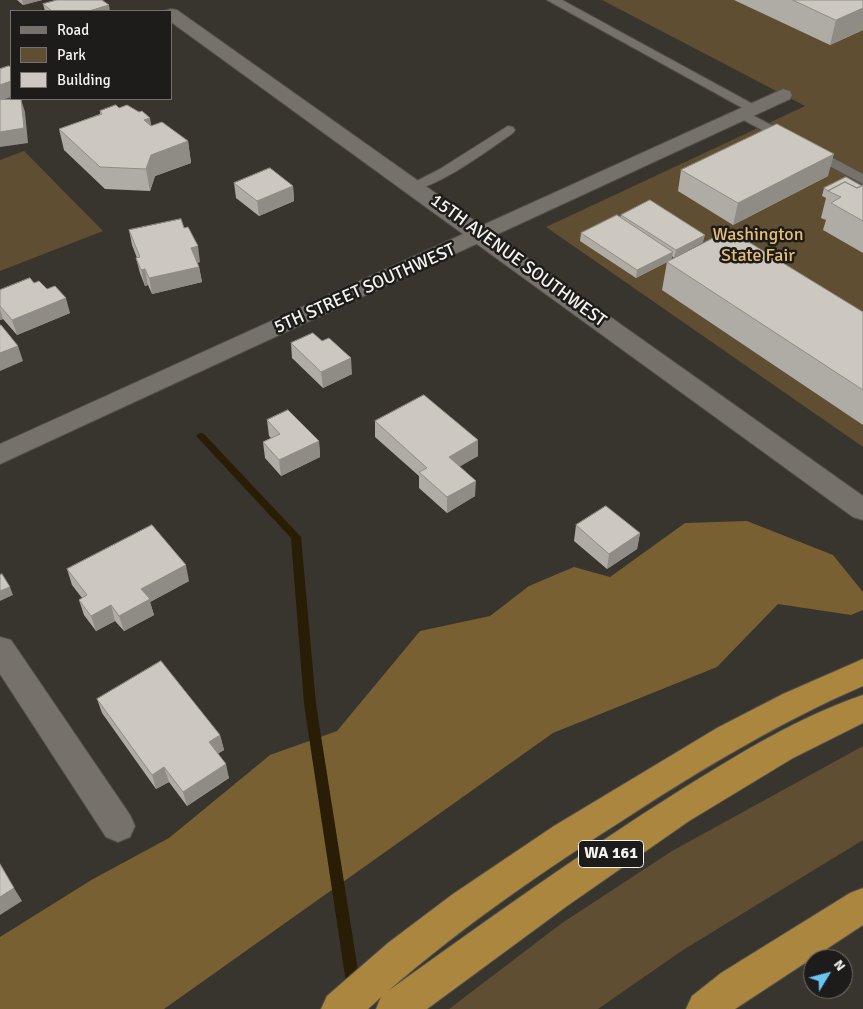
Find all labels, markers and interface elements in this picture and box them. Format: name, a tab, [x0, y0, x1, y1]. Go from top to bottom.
legend	[10, 10, 172, 100]
text: Road	[57, 21, 89, 39]
text: Park	[57, 46, 86, 64]
text: Building	[57, 71, 111, 89]
street label: 15TH AVENUE SOUTHWEST	[426, 190, 610, 332]
park label: Washington State Fair	[713, 224, 803, 266]
street label: 5TH STREET SOUTHWEST	[271, 239, 459, 339]
road number: WA 161	[578, 841, 644, 868]
north arrow	[803, 949, 853, 999]
text: N	[830, 956, 849, 974]

